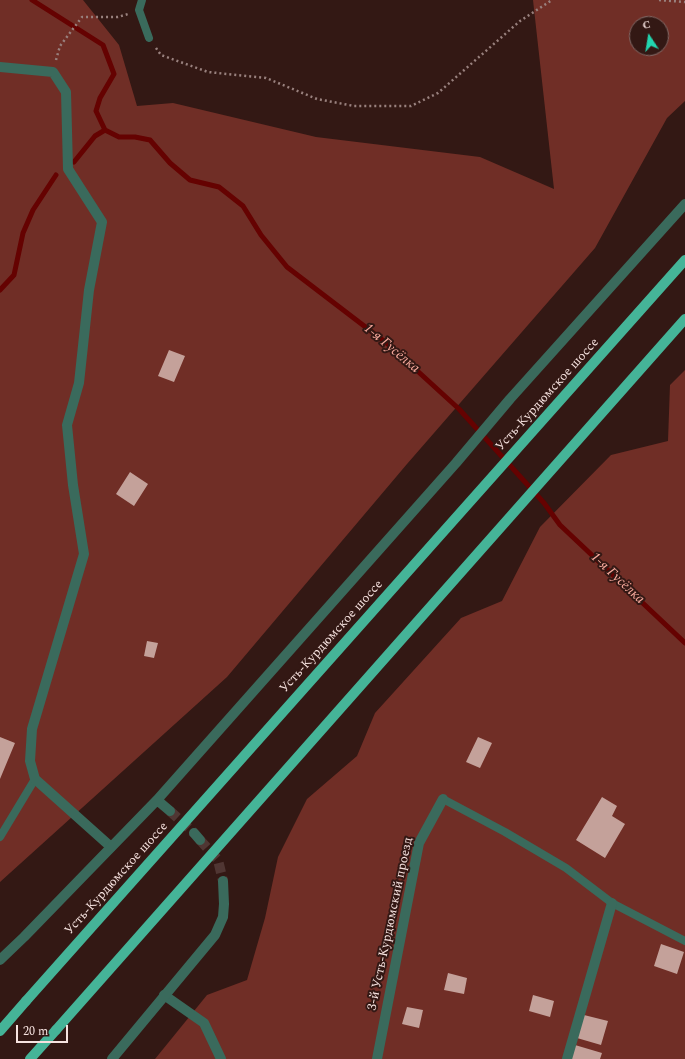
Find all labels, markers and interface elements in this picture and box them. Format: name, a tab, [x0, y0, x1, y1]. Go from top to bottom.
north arrow	[629, 16, 669, 56]
text: С	[641, 16, 652, 34]
water label: 1-я Гусёлка	[360, 321, 422, 377]
street label: Усть-Курдюмское шоссе	[493, 335, 603, 455]
water label: 1-я Гусёлка	[586, 550, 648, 608]
street label: Усть-Курдюмское шоссе	[277, 577, 387, 697]
street label: Усть-Курдюмское шоссе	[62, 819, 172, 939]
street label: 3-й Усть-Курдюмский проезд	[365, 836, 417, 1012]
scale bar	[18, 1017, 70, 1043]
text: 20 m	[23, 1022, 48, 1041]

